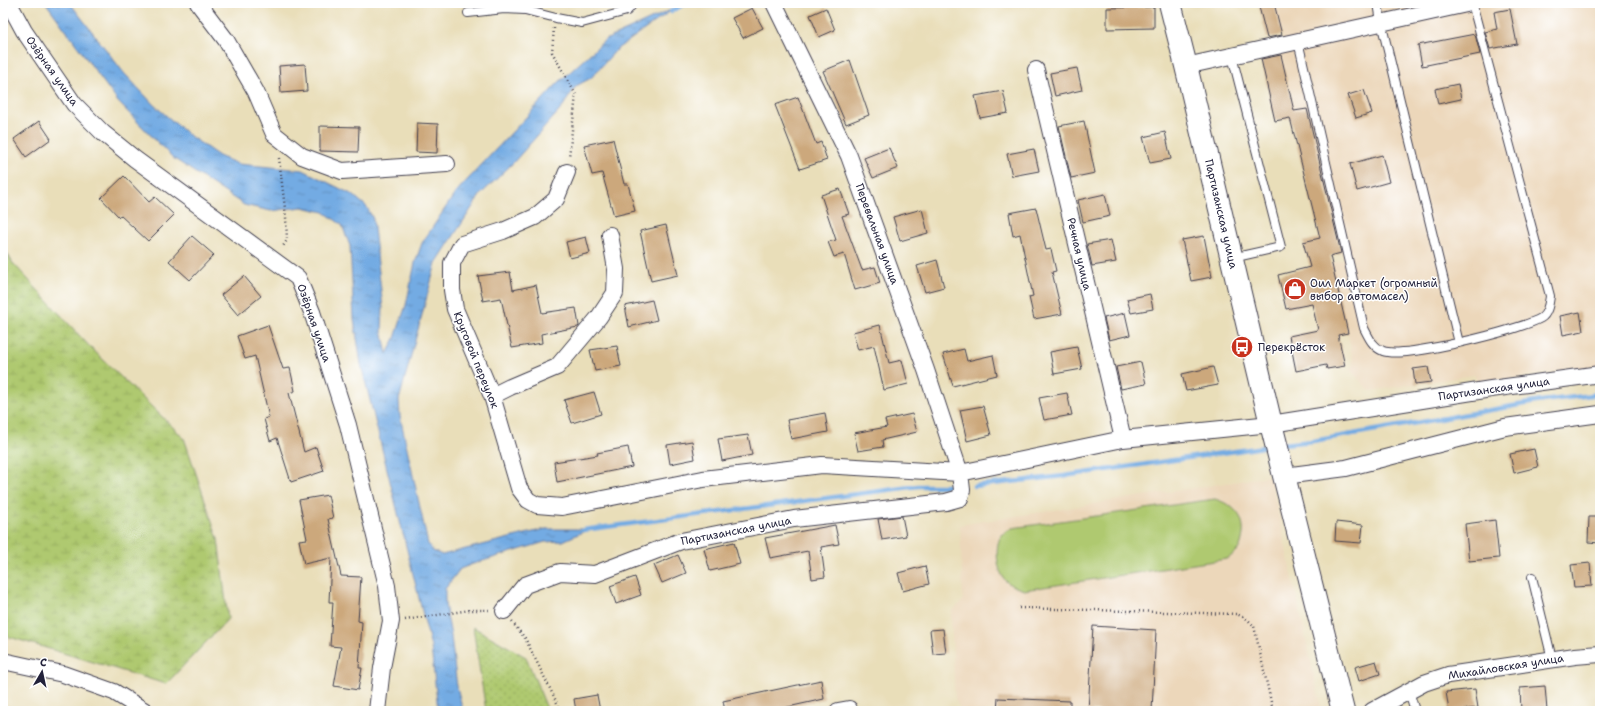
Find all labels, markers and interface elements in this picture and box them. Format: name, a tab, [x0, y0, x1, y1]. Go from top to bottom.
street label: Озёрная улица	[22, 33, 82, 109]
street label: Партизанская улица	[1201, 158, 1241, 270]
street label: Перевальная улица	[852, 181, 902, 287]
street label: Речная улица	[1063, 216, 1095, 292]
shop icon: Оил Маркет (огромный выбор автомасел)	[1282, 276, 1308, 302]
place label: Оил Маркет (огромный выбор автомасел)	[1310, 276, 1438, 304]
street label: Озёрная улица	[294, 282, 334, 364]
street label: Круговой переулок	[450, 309, 502, 411]
bus stop icon: Перекрёсток	[1229, 334, 1255, 360]
place label: Перекрёсток	[1258, 340, 1325, 355]
street label: Партизанская улица	[1437, 374, 1551, 404]
street label: Партизанская улица	[680, 513, 793, 549]
street label: Михайловская улица	[1447, 650, 1565, 684]
north arrow	[22, 652, 62, 692]
text: С	[39, 655, 48, 671]

